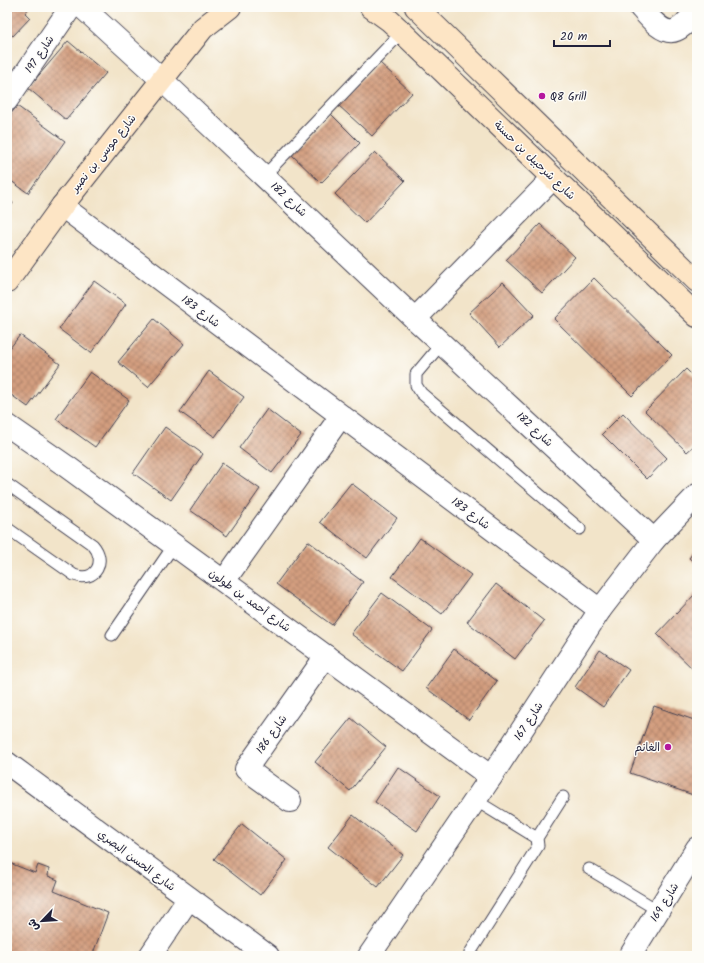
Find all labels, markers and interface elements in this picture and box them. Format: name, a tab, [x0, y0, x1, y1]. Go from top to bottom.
scale bar	[554, 22, 610, 48]
text: 20 m	[560, 27, 588, 46]
street label: شارع 197	[21, 32, 59, 77]
place label: Q8 Grill	[550, 88, 587, 106]
marker: Q8 Grill	[537, 91, 547, 101]
street label: شارع موسى بن نصير	[66, 111, 141, 197]
street label: شارع شرحبيل بن حسنة	[489, 117, 579, 205]
street label: شارع 182	[266, 178, 311, 222]
street label: شارع 183	[177, 291, 224, 332]
street label: شارع 182	[512, 408, 557, 452]
street label: شارع 183	[447, 493, 494, 534]
street label: شارع أحمد بن طولون	[205, 565, 294, 637]
street label: شارع 167	[510, 699, 548, 744]
street label: شارع 186	[252, 711, 292, 758]
place label: الغانم	[635, 739, 660, 757]
marker: الغانم	[663, 742, 673, 752]
street label: شارع الحسن البصري	[94, 825, 179, 896]
street label: شارع 169	[646, 879, 684, 926]
north arrow	[22, 901, 62, 941]
text: ش	[23, 916, 45, 934]

